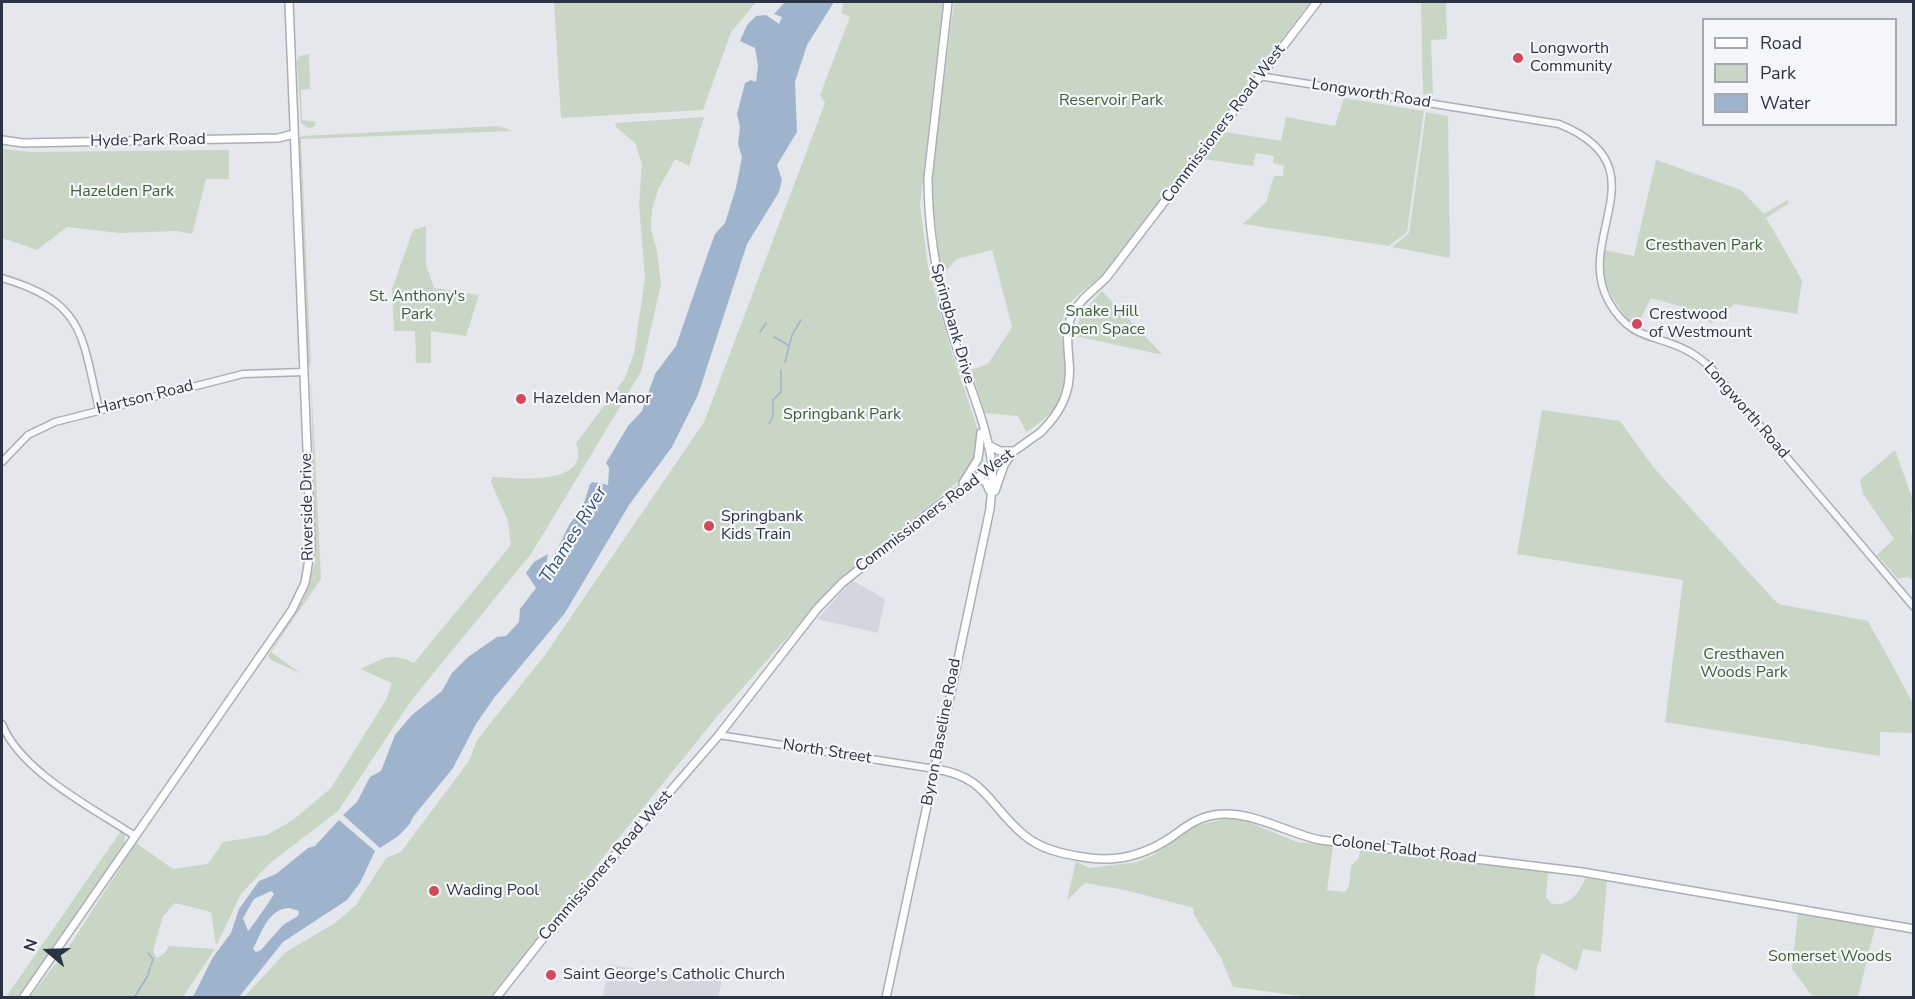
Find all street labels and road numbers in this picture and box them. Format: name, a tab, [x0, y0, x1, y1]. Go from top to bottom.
street label: Commissioners Road West	[1158, 41, 1290, 207]
street label: Longworth Road	[1310, 75, 1432, 113]
street label: Hyde Park Road	[90, 130, 206, 152]
street label: Springbank Drive	[926, 262, 978, 386]
street label: Longworth Road	[1699, 359, 1793, 463]
street label: Hartson Road	[94, 377, 196, 419]
street label: Commissioners Road West	[852, 445, 1018, 577]
street label: Riverside Drive	[297, 453, 319, 561]
street label: Byron Baseline Road	[918, 657, 966, 807]
street label: North Street	[781, 736, 873, 768]
street label: Commissioners Road West	[535, 787, 677, 945]
street label: Colonel Talbot Road	[1330, 832, 1478, 868]

